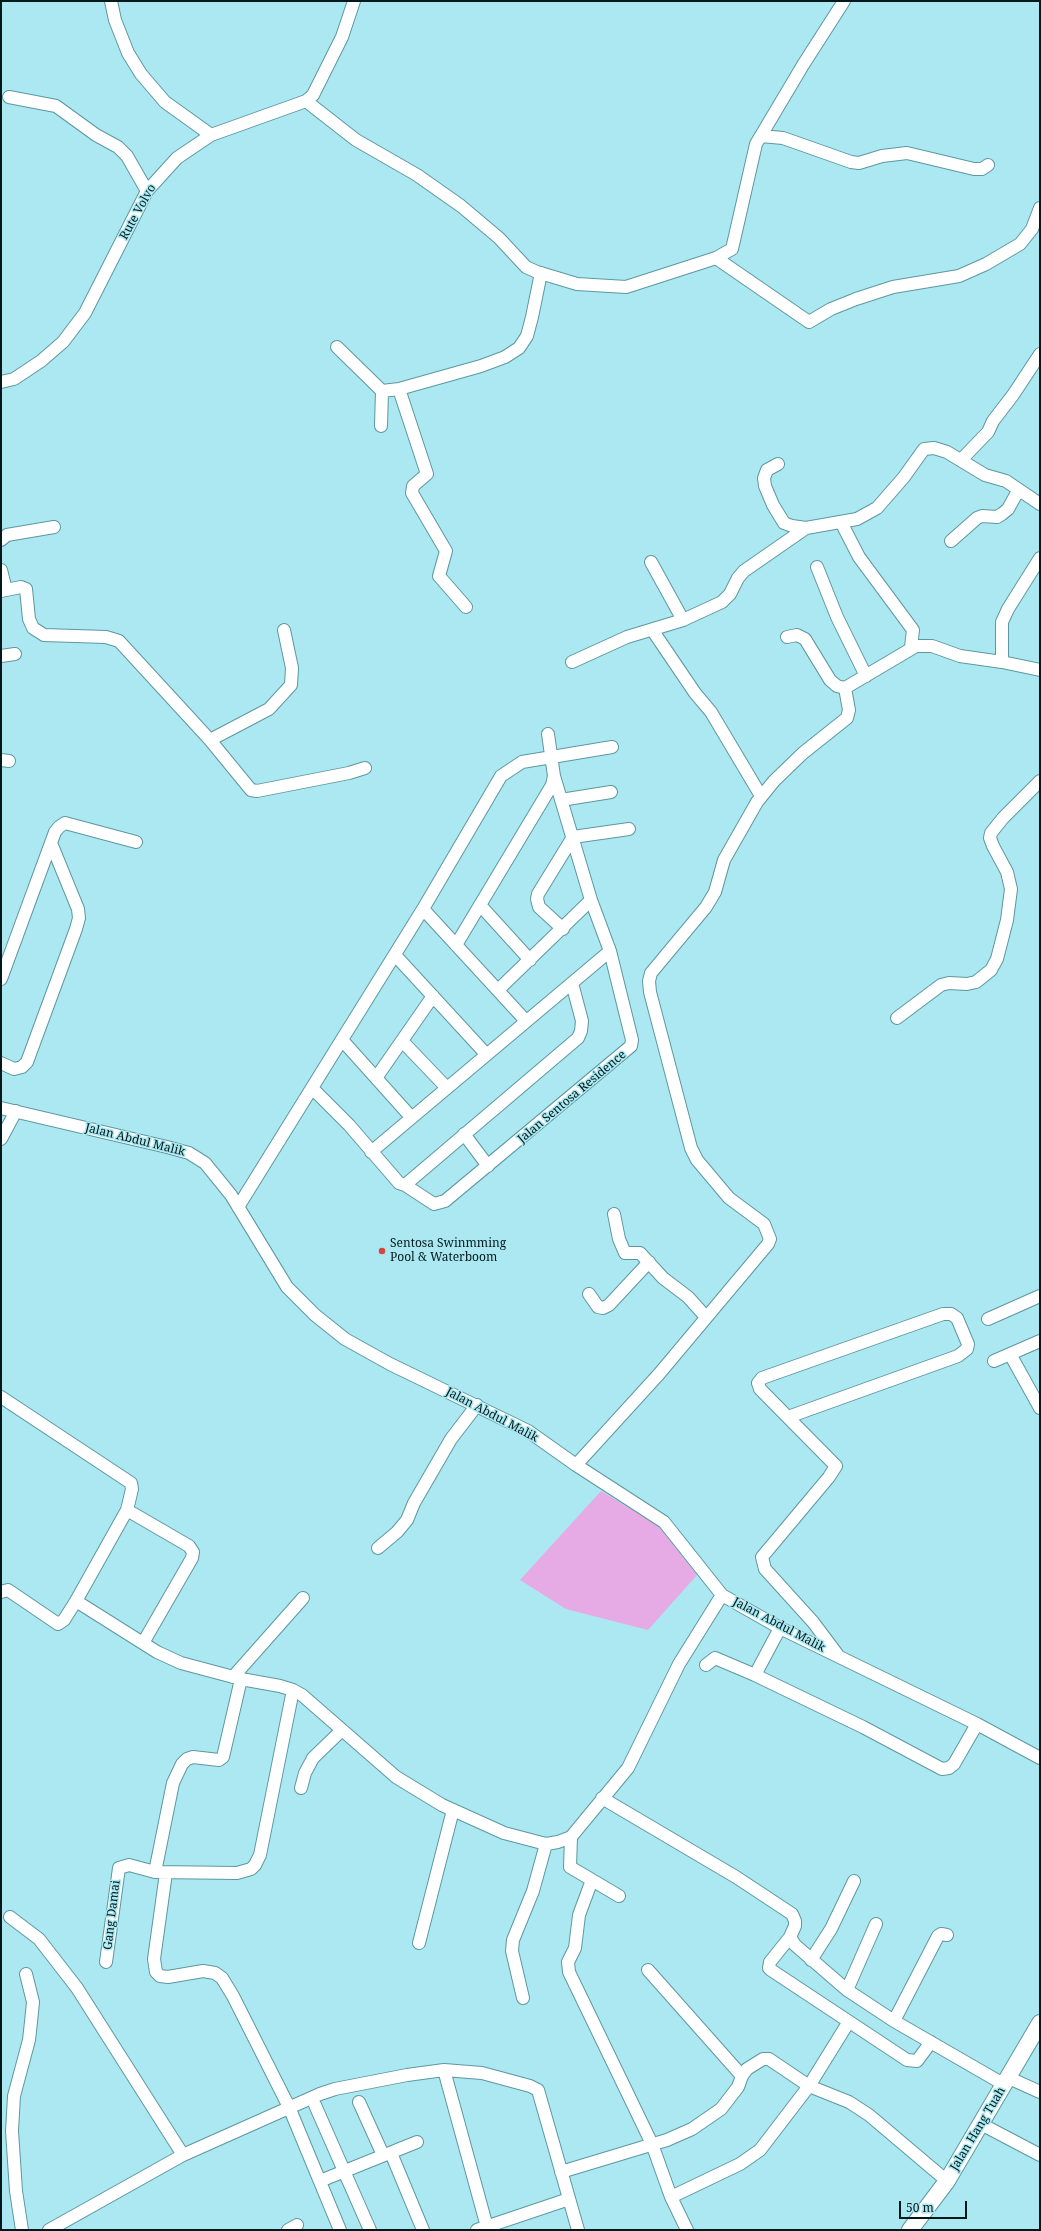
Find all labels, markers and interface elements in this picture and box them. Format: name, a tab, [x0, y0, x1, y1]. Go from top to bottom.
street label: Rute Volvo	[117, 182, 159, 242]
street label: Jalan Sentosa Residence	[515, 1047, 629, 1147]
street label: Jalan Abdul Malik	[83, 1121, 187, 1159]
place label: Sentosa Swinmming Pool & Waterboom	[390, 1237, 506, 1265]
marker: Sentosa Swinmming Pool & Waterboom	[377, 1246, 387, 1256]
street label: Jalan Abdul Malik	[443, 1385, 541, 1445]
street label: Jalan Abdul Malik	[730, 1595, 828, 1655]
street label: Gang Damai	[101, 1879, 123, 1951]
street label: Jalan Hang Tuah	[947, 2084, 1009, 2174]
scale bar	[901, 2193, 969, 2219]
text: 50 m	[906, 2199, 934, 2216]

